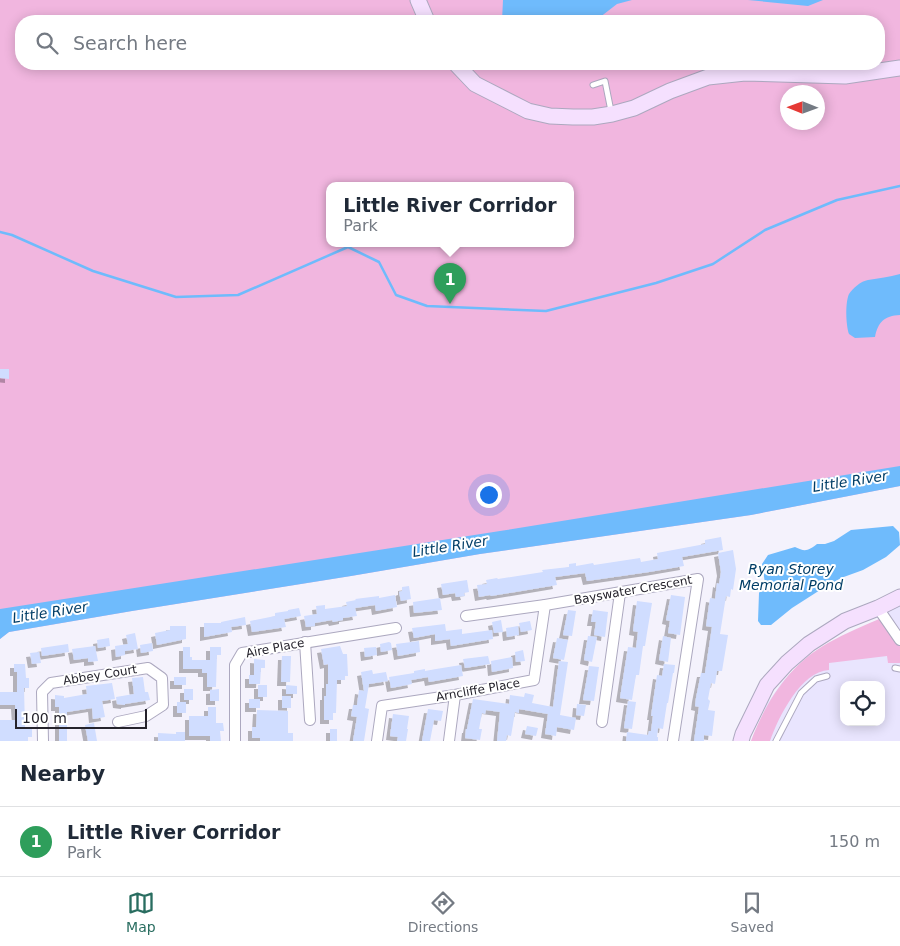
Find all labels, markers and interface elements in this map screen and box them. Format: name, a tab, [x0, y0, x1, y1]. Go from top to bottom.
search box	[15, 15, 885, 70]
icon: search	[33, 29, 61, 57]
text: Search here	[73, 32, 187, 54]
north arrow	[780, 85, 825, 130]
popup	[326, 182, 574, 247]
text: Little River Corridor	[343, 194, 557, 216]
text: Park	[343, 216, 378, 235]
pin: 1	[434, 263, 466, 304]
water label: Little River	[811, 467, 890, 495]
your location	[476, 482, 502, 508]
water label: Little River	[411, 532, 490, 560]
water label: Ryan Storey Memorial Pond	[739, 561, 843, 593]
street label: Bayswater Crescent	[573, 573, 694, 607]
water label: Little River	[11, 598, 90, 626]
street label: Aire Place	[245, 635, 305, 661]
street label: Abbey Court	[62, 662, 138, 688]
street label: Arncliffe Place	[435, 676, 521, 704]
map controls	[840, 681, 885, 726]
button: locate	[840, 681, 885, 726]
scale bar	[15, 706, 148, 729]
text: 100 m	[22, 710, 67, 726]
text: Nearby	[20, 762, 105, 786]
text: Little River Corridor	[67, 821, 280, 843]
text: 1	[30, 832, 42, 851]
text: 150 m	[829, 832, 880, 851]
text: Park	[67, 843, 102, 862]
tab: Map	[126, 889, 156, 935]
tab: Directions	[408, 889, 478, 935]
tab: Saved	[731, 889, 774, 935]

